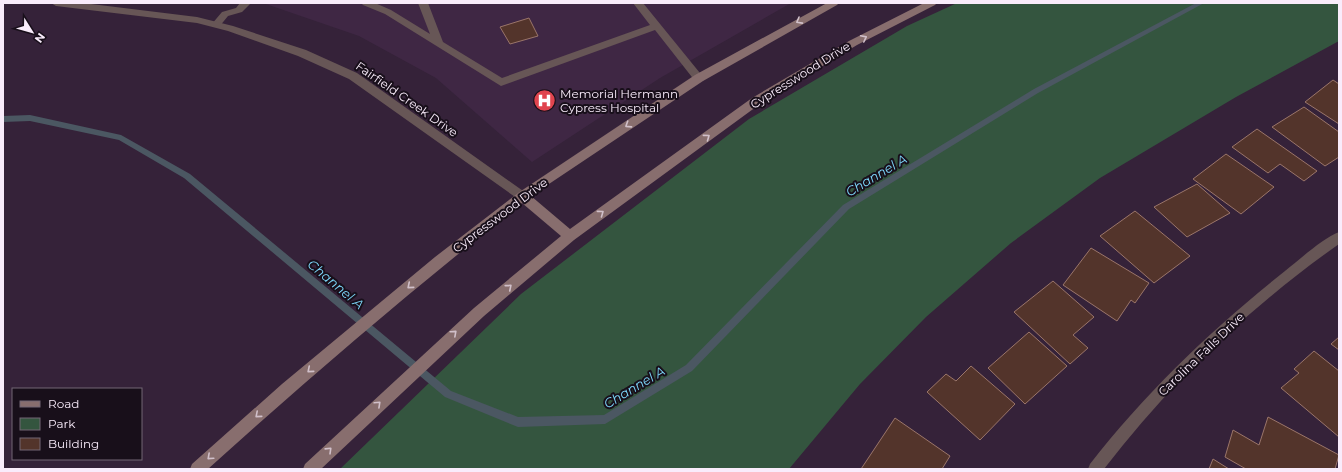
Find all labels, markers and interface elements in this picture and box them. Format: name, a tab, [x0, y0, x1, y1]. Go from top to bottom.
north arrow	[12, 12, 52, 52]
one-way arrow	[796, 17, 803, 24]
text: N	[32, 30, 48, 46]
one-way arrow	[859, 35, 867, 42]
street label: Cypresswood Drive	[747, 38, 853, 112]
street label: Fairfield Creek Drive	[353, 58, 461, 140]
place label: Memorial Hermann Cypress Hospital	[560, 86, 678, 115]
hospital icon: Memorial Hermann Cypress Hospital	[531, 87, 557, 113]
one-way arrow	[625, 120, 632, 127]
one-way arrow	[702, 135, 709, 142]
water label: Channel A	[842, 150, 910, 200]
street label: Cypresswood Drive	[450, 174, 550, 256]
one-way arrow	[597, 211, 604, 218]
water label: Channel A	[305, 256, 367, 312]
one-way arrow	[407, 282, 414, 289]
one-way arrow	[504, 285, 511, 292]
street label: Carolina Falls Drive	[1155, 309, 1247, 399]
one-way arrow	[450, 331, 457, 338]
water label: Channel A	[600, 362, 668, 412]
one-way arrow	[307, 365, 315, 372]
legend	[12, 388, 142, 460]
text: Road	[48, 396, 79, 411]
one-way arrow	[373, 402, 380, 409]
one-way arrow	[255, 410, 262, 417]
text: Park	[48, 416, 76, 431]
text: Building	[48, 436, 99, 451]
one-way arrow	[324, 447, 332, 455]
one-way arrow	[207, 453, 215, 460]

